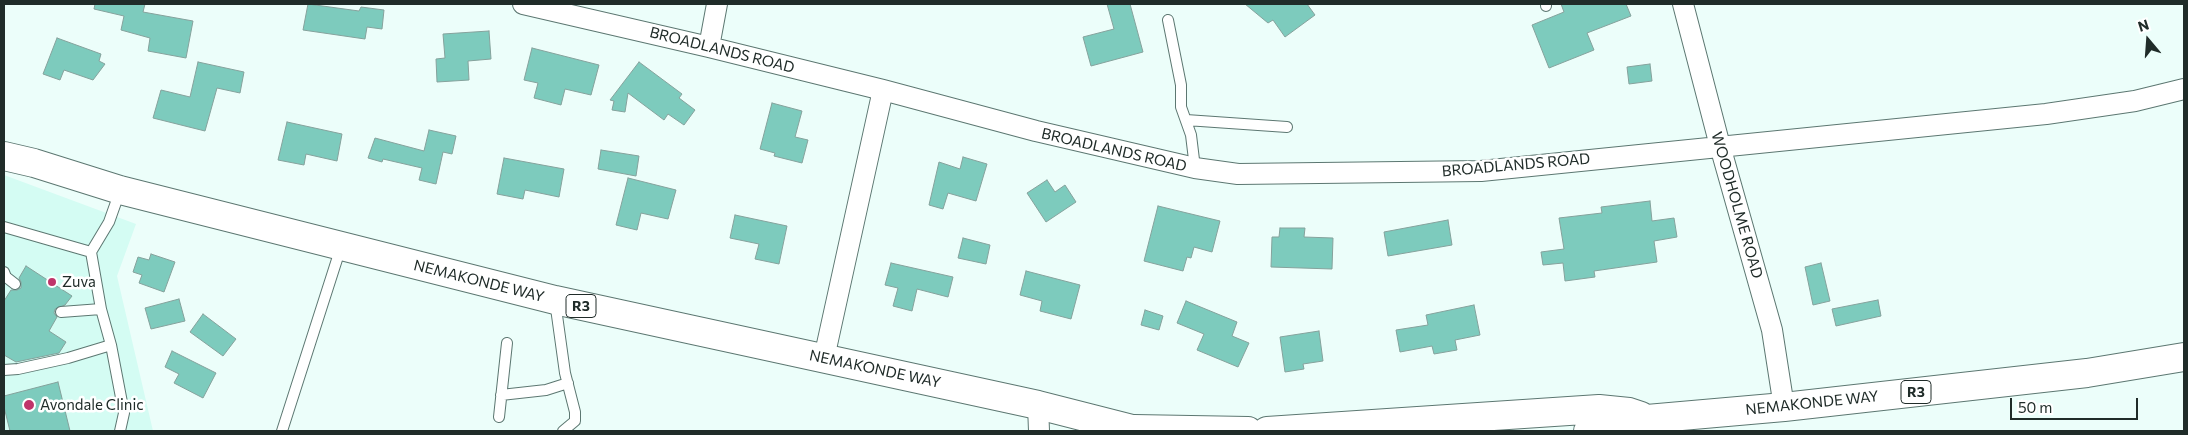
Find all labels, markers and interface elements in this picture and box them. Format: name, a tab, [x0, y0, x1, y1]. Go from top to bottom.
north arrow	[2123, 15, 2173, 65]
text: N	[2136, 16, 2151, 35]
street label: BROADLANDS ROAD	[648, 23, 796, 77]
street label: BROADLANDS ROAD	[1040, 125, 1188, 175]
street label: WOODHOLME ROAD	[1707, 130, 1767, 280]
street label: BROADLANDS ROAD	[1441, 150, 1591, 180]
street label: NEMAKONDE WAY	[412, 256, 546, 306]
place label: Zuva	[62, 273, 96, 291]
marker: Zuva	[46, 276, 58, 288]
road number: R3	[566, 294, 596, 318]
street label: NEMAKONDE WAY	[808, 346, 942, 392]
road number: R3	[1901, 381, 1931, 404]
street label: NEMAKONDE WAY	[1744, 387, 1880, 419]
scale bar	[2013, 388, 2140, 420]
place label: Avondale Clinic	[40, 396, 144, 414]
marker: Avondale Clinic	[22, 398, 36, 412]
text: 50 m	[2018, 398, 2052, 416]

